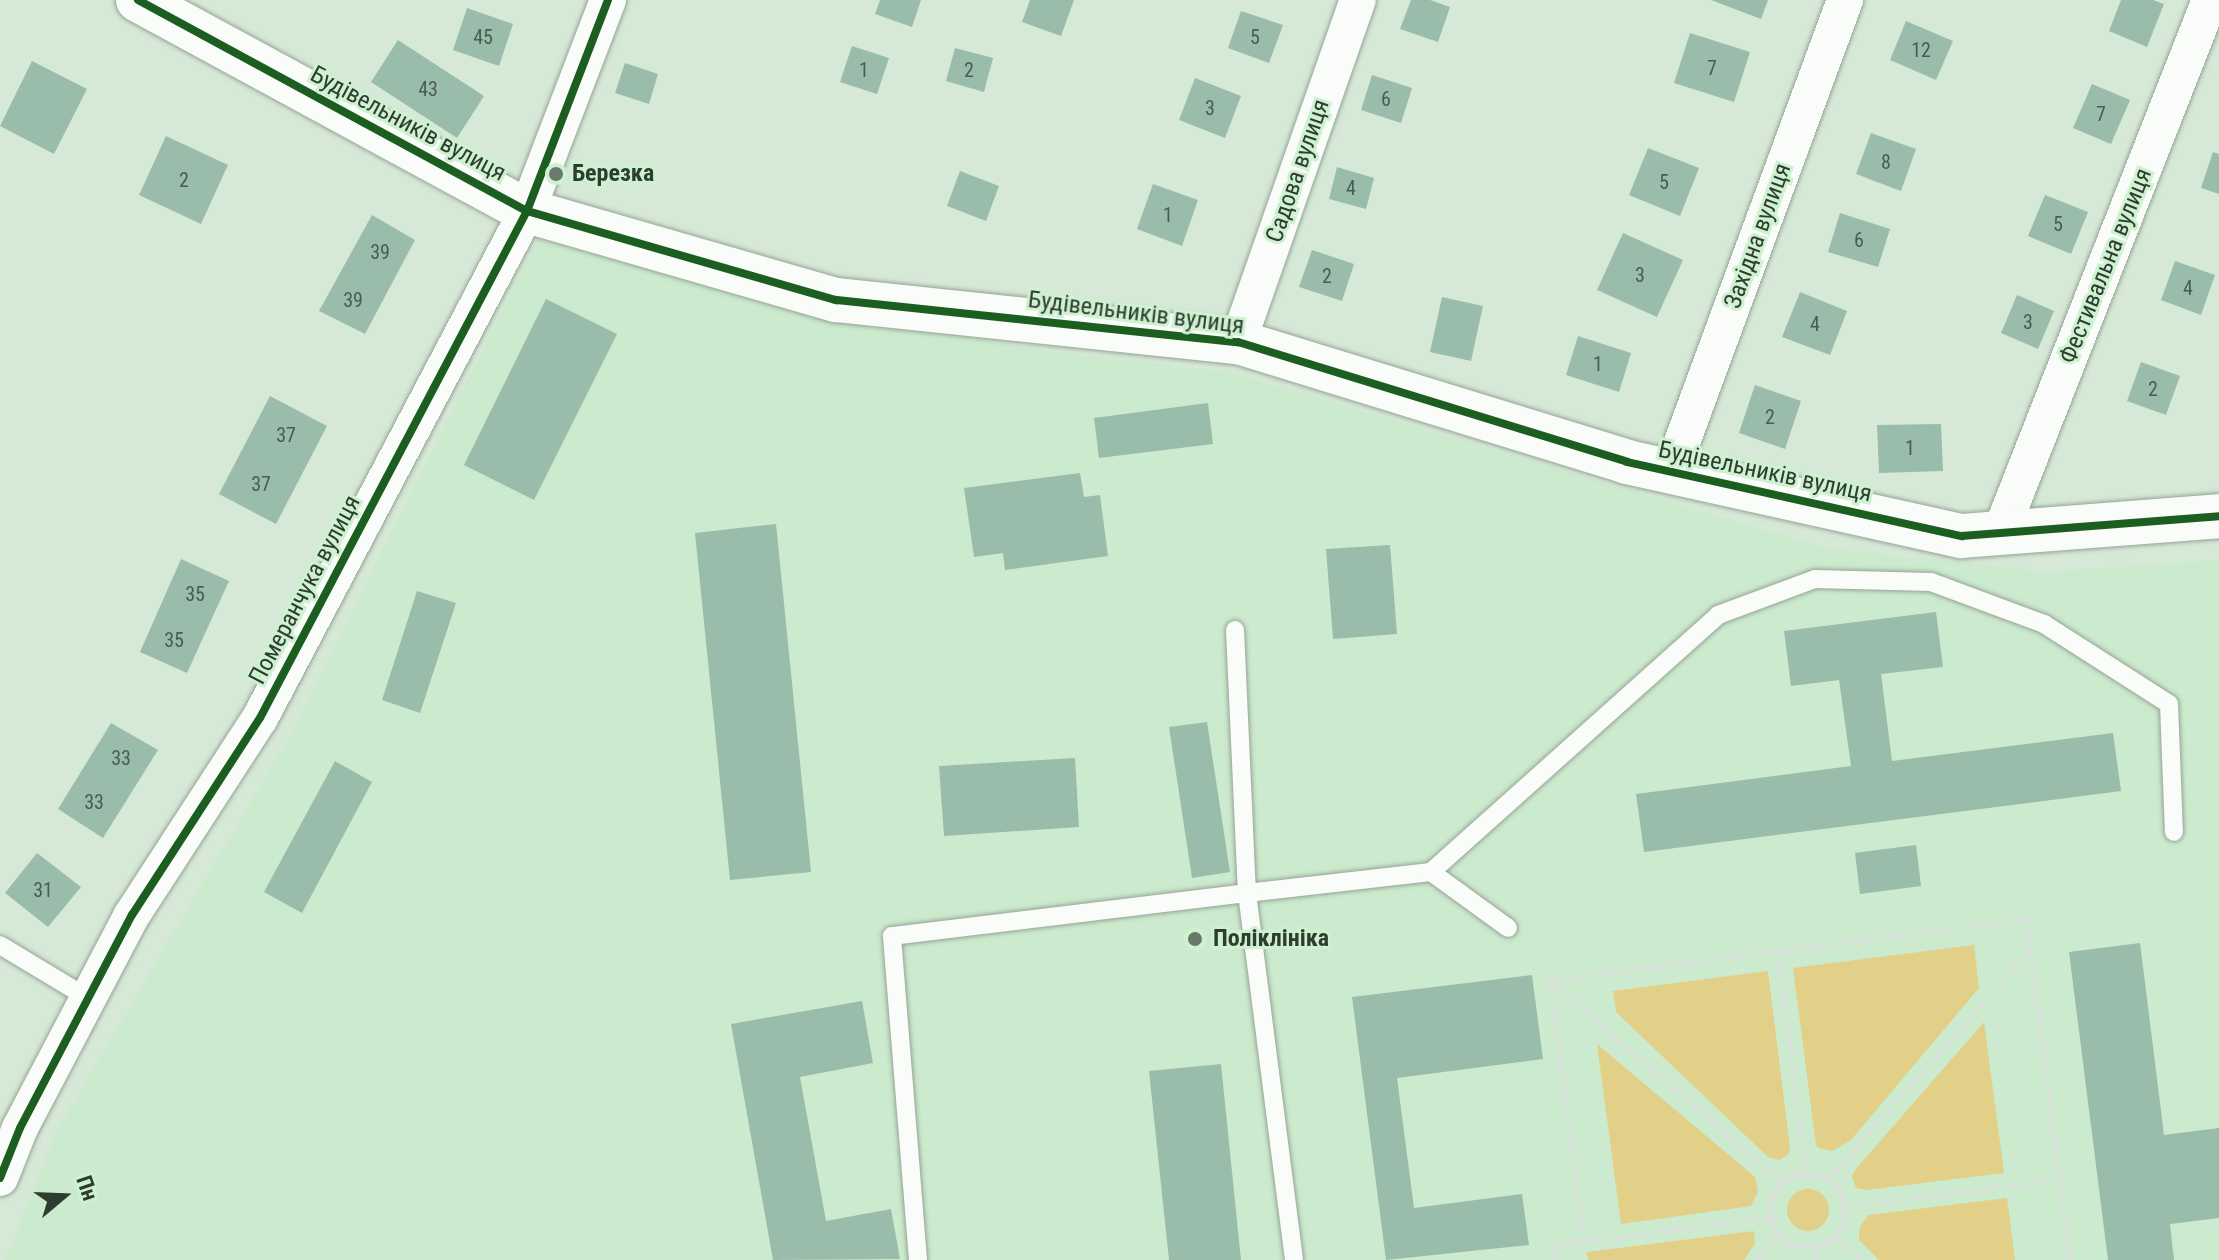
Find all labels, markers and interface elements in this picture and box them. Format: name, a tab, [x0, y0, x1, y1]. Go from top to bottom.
house number: 45	[473, 25, 493, 49]
house number: 5	[1250, 25, 1260, 49]
house number: 12	[1911, 38, 1931, 62]
house number: 7	[1707, 56, 1717, 80]
house number: 1	[859, 58, 869, 82]
house number: 2	[964, 58, 974, 82]
street label: Будівельників вулиця	[305, 60, 511, 188]
house number: 43	[418, 77, 438, 101]
house number: 6	[1381, 87, 1391, 111]
house number: 3	[1205, 96, 1215, 120]
street label: Садова вулиця	[1260, 96, 1336, 246]
house number: 7	[2096, 102, 2106, 126]
house number: 8	[1881, 150, 1891, 174]
place label: Березка	[572, 160, 654, 188]
street label: Західна вулиця	[1718, 160, 1798, 312]
street label: Фестивальна вулиця	[2054, 164, 2158, 368]
marker: Березка	[547, 165, 565, 183]
house number: 2	[179, 168, 189, 192]
house number: 5	[1659, 170, 1669, 194]
house number: 4	[1346, 176, 1356, 200]
house number: 1	[1163, 203, 1173, 227]
house number: 5	[2053, 212, 2063, 236]
house number: 6	[1854, 228, 1864, 252]
house number: 39	[370, 240, 390, 264]
house number: 3	[1635, 263, 1645, 287]
house number: 2	[1322, 264, 1332, 288]
house number: 4	[2183, 276, 2193, 300]
street label: Будівельників вулиця	[1026, 285, 1246, 341]
house number: 39	[343, 288, 363, 312]
house number: 3	[2023, 310, 2033, 334]
house number: 4	[1810, 312, 1820, 336]
house number: 1	[1593, 352, 1603, 376]
house number: 2	[2148, 377, 2158, 401]
house number: 2	[1765, 405, 1775, 429]
house number: 37	[276, 423, 296, 447]
street label: Будівельників вулиця	[1656, 435, 1874, 509]
house number: 1	[1905, 436, 1915, 460]
house number: 37	[251, 472, 271, 496]
street label: Померанчука вулиця	[243, 491, 367, 689]
house number: 35	[185, 582, 205, 606]
house number: 35	[164, 628, 184, 652]
house number: 33	[111, 746, 131, 770]
house number: 33	[84, 790, 104, 814]
house number: 31	[33, 878, 53, 902]
place label: Поліклініка	[1213, 925, 1329, 953]
marker: Поліклініка	[1184, 928, 1206, 950]
north arrow	[24, 1156, 104, 1236]
text: Пн	[71, 1172, 103, 1204]

